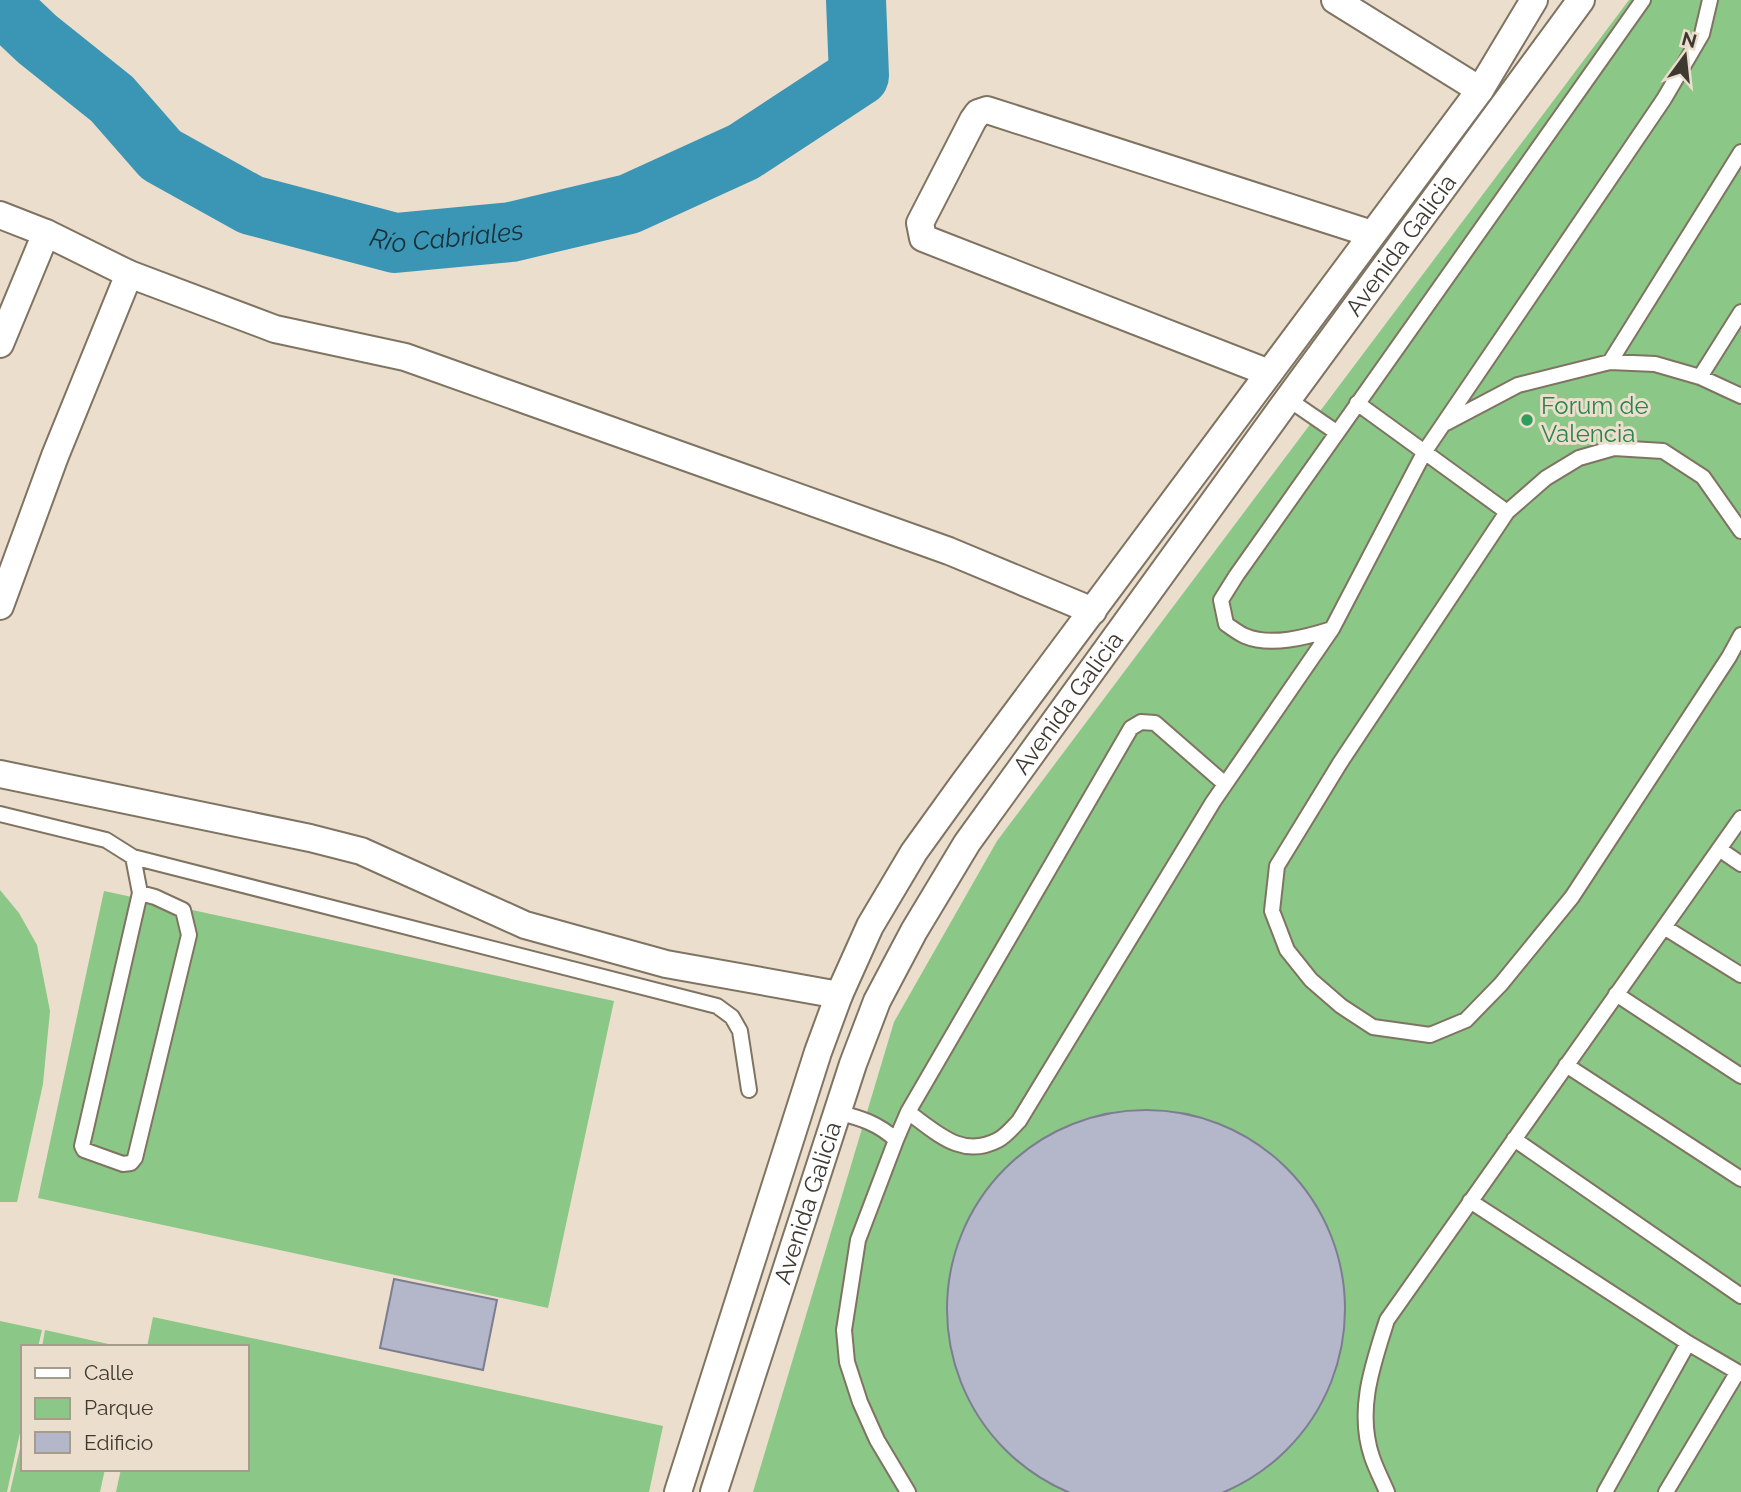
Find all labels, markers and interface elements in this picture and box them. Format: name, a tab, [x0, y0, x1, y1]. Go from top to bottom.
north arrow	[1650, 21, 1720, 91]
text: N	[1680, 27, 1699, 52]
street label: Avenida Galicia	[1339, 168, 1462, 322]
water label: Río Cabriales	[367, 215, 526, 258]
place label: Forum de Valencia	[1541, 391, 1649, 448]
marker: Forum de Valencia	[1519, 412, 1535, 428]
street label: Avenida Galicia	[1007, 626, 1129, 780]
street label: Avenida Galicia	[768, 1118, 847, 1287]
legend	[21, 1345, 248, 1471]
text: Calle	[84, 1360, 134, 1385]
text: Parque	[84, 1395, 153, 1420]
text: Edificio	[84, 1430, 153, 1455]

